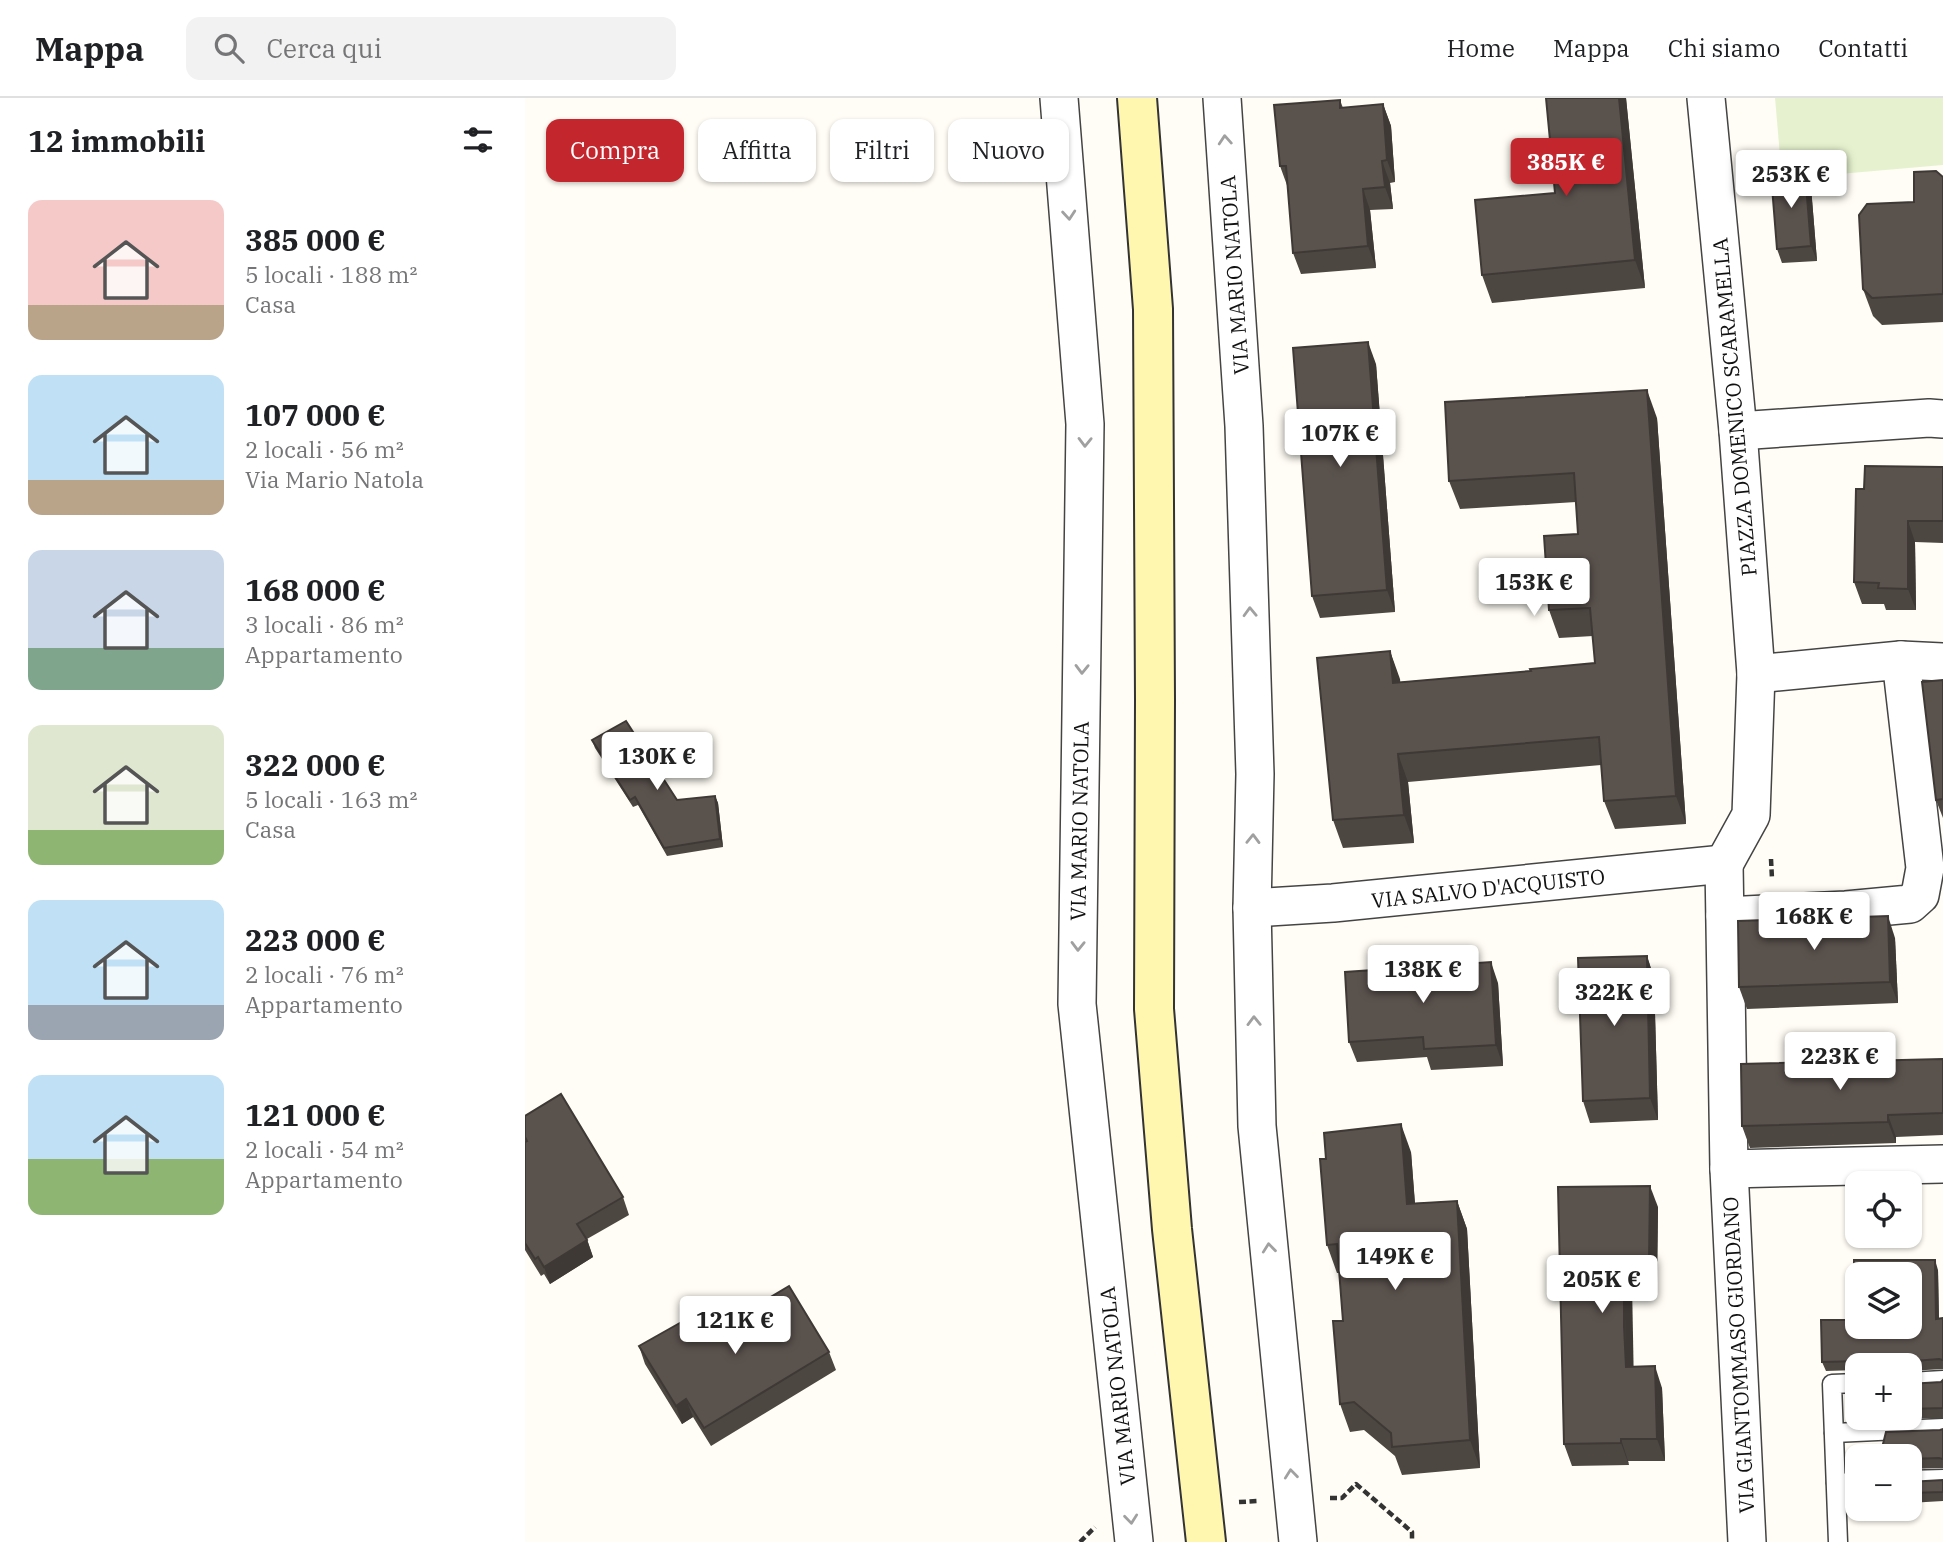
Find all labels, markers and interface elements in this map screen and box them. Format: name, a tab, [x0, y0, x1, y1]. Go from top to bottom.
search box	[186, 17, 676, 80]
text: Mappa	[35, 27, 144, 70]
icon: search	[210, 29, 248, 67]
text: Cerca qui	[266, 31, 382, 65]
text: Home	[1447, 32, 1515, 64]
text: Mappa	[1553, 32, 1630, 64]
text: Chi siamo	[1668, 32, 1780, 64]
text: Contatti	[1818, 32, 1908, 64]
chip: Compra	[546, 119, 684, 182]
chip: Affitta	[698, 119, 816, 182]
chip: Filtri	[830, 119, 934, 182]
chip: Nuovo	[948, 119, 1069, 182]
text: 12 immobili	[28, 121, 205, 160]
icon: filters	[459, 121, 497, 159]
one-way arrow	[1217, 135, 1232, 146]
pin: 385K €	[1509, 139, 1623, 198]
text: 385K €	[1527, 146, 1605, 176]
pin: 253K €	[1734, 150, 1848, 210]
text: 253K €	[1752, 158, 1830, 188]
street label: VIA MARIO NATOLA	[1213, 174, 1255, 375]
one-way arrow	[1061, 210, 1076, 221]
text: 385 000 €	[245, 220, 386, 259]
icon: home	[84, 228, 168, 312]
street label: PIAZZA DOMENICO SCARAMELLA	[1705, 236, 1763, 577]
text: 5 locali · 188 m²	[245, 259, 417, 289]
text: Casa	[245, 289, 296, 319]
text: 107 000 €	[245, 395, 386, 434]
icon: home	[84, 403, 168, 487]
pin: 107K €	[1283, 410, 1397, 469]
text: 107K €	[1301, 417, 1379, 447]
text: 2 locali · 56 m²	[245, 434, 404, 464]
one-way arrow	[1077, 437, 1093, 447]
text: Via Mario Natola	[245, 464, 424, 494]
pin: 153K €	[1477, 559, 1591, 618]
text: 153K €	[1495, 566, 1573, 596]
text: 168 000 €	[245, 570, 386, 609]
icon: home	[84, 578, 168, 662]
one-way arrow	[1242, 606, 1258, 617]
text: 3 locali · 86 m²	[245, 609, 404, 639]
text: Appartamento	[245, 639, 403, 669]
one-way arrow	[1074, 664, 1089, 675]
street label: VIA MARIO NATOLA	[1063, 720, 1095, 921]
pin: 130K €	[600, 732, 714, 792]
text: 130K €	[618, 740, 696, 770]
text: 322 000 €	[245, 745, 386, 784]
icon: home	[84, 753, 168, 837]
text: 5 locali · 163 m²	[245, 784, 417, 814]
text: Casa	[245, 814, 296, 844]
one-way arrow	[1246, 834, 1261, 845]
street label: VIA SALVO D'ACQUISTO	[1370, 862, 1606, 914]
pin: 168K €	[1757, 892, 1871, 952]
text: 168K €	[1775, 900, 1853, 930]
text: 223 000 €	[245, 920, 386, 959]
icon: home	[84, 928, 168, 1012]
one-way arrow	[1070, 940, 1085, 951]
pin: 138K €	[1366, 946, 1480, 1005]
text: 138K €	[1384, 953, 1462, 983]
text: 2 locali · 76 m²	[245, 959, 404, 989]
pin: 322K €	[1557, 968, 1671, 1028]
text: 322K €	[1575, 976, 1653, 1006]
text: Appartamento	[245, 989, 403, 1019]
one-way arrow	[1247, 1015, 1262, 1026]
pin: 223K €	[1783, 1032, 1897, 1092]
text: 223K €	[1801, 1040, 1879, 1070]
text: 121 000 €	[245, 1095, 386, 1134]
icon: home	[84, 1103, 168, 1187]
text: 2 locali · 54 m²	[245, 1134, 404, 1164]
text: Appartamento	[245, 1164, 403, 1194]
map controls	[1845, 1171, 1922, 1521]
button: locate	[1845, 1171, 1922, 1248]
street label: VIA GIANTOMMASO GIORDANO	[1716, 1196, 1760, 1514]
pin: 149K €	[1338, 1232, 1452, 1292]
text: 149K €	[1356, 1240, 1434, 1270]
one-way arrow	[1261, 1242, 1276, 1253]
pin: 205K €	[1545, 1256, 1659, 1315]
button: layers	[1845, 1262, 1922, 1339]
text: 205K €	[1563, 1263, 1641, 1293]
street label: VIA MARIO NATOLA	[1093, 1285, 1141, 1487]
pin: 121K €	[678, 1296, 792, 1356]
text: 121K €	[696, 1304, 774, 1334]
button: +	[1845, 1353, 1922, 1430]
button: −	[1845, 1444, 1922, 1521]
one-way arrow	[1284, 1468, 1299, 1479]
one-way arrow	[1124, 1513, 1139, 1525]

